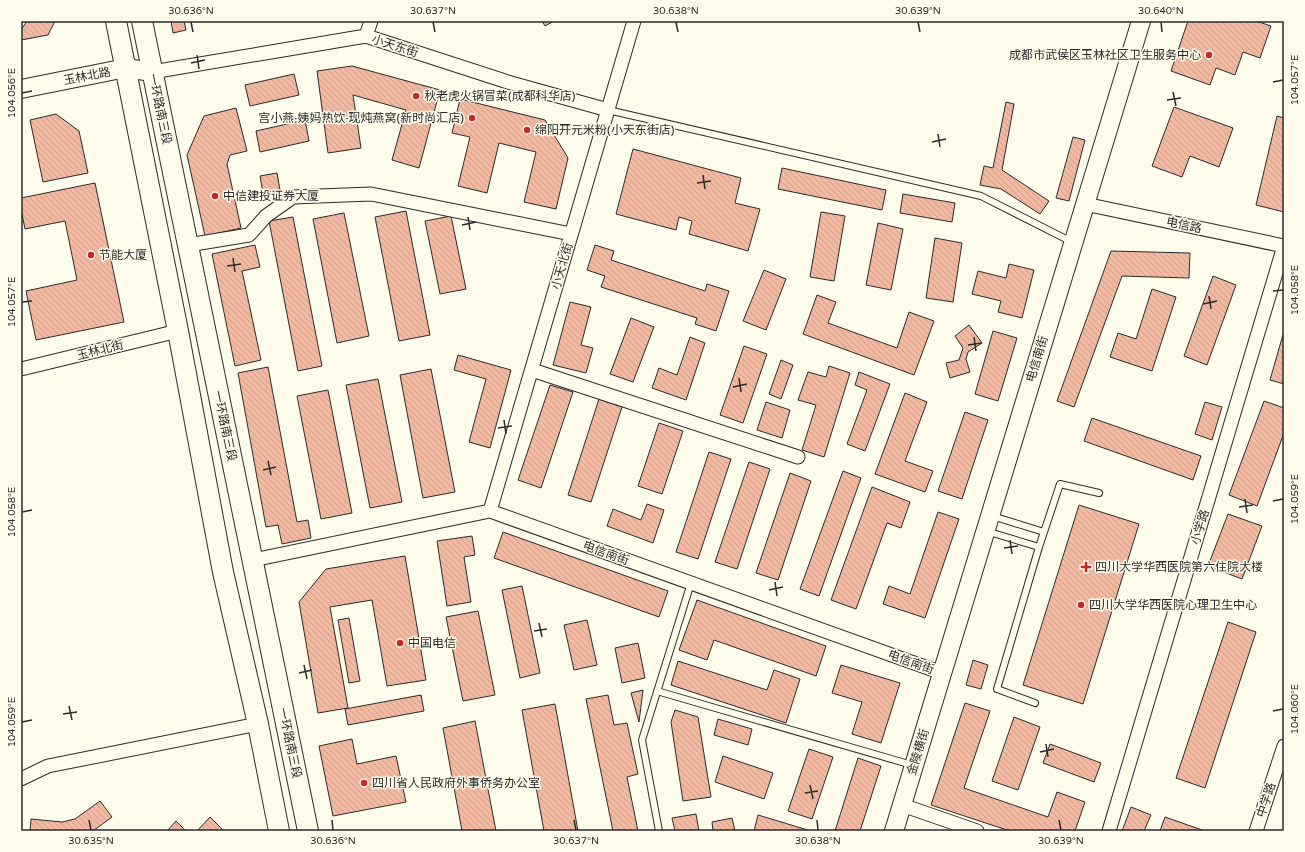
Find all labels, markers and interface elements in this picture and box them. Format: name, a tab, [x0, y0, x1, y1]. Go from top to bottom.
text: 30.636°N	[168, 5, 214, 17]
text: 30.637°N	[410, 5, 456, 17]
text: 30.638°N	[653, 5, 699, 17]
text: 30.639°N	[895, 5, 941, 17]
text: 30.640°N	[1138, 5, 1184, 17]
street label: 小天东街	[370, 32, 420, 60]
place label: 成都市武侯区玉林社区卫生服务中心	[1009, 48, 1201, 62]
marker: 成都市武侯区玉林社区卫生服务中心	[1204, 50, 1214, 60]
text: 104.057°E	[1289, 55, 1301, 105]
street label: 玉林北路	[62, 65, 112, 87]
text: 104.056°E	[6, 68, 18, 118]
street label: 一环路南三段	[146, 72, 174, 146]
place label: 秋老虎火锅冒菜(成都科华店)	[424, 89, 576, 103]
marker: 秋老虎火锅冒菜(成都科华店)	[411, 91, 421, 101]
place label: 宫小燕·姨妈热饮·现炖燕窝(新时尚汇店)	[258, 111, 464, 125]
marker: 宫小燕·姨妈热饮·现炖燕窝(新时尚汇店)	[467, 113, 477, 123]
place label: 绵阳开元米粉(小天东街店)	[535, 123, 675, 137]
marker: 绵阳开元米粉(小天东街店)	[522, 125, 532, 135]
place label: 中信建投证券大厦	[223, 189, 319, 203]
marker: 中信建投证券大厦	[210, 191, 220, 201]
street label: 电信路	[1165, 214, 1203, 236]
street label: 小天北街	[549, 241, 575, 291]
place label: 节能大厦	[99, 248, 147, 262]
marker: 节能大厦	[86, 250, 96, 260]
text: 104.058°E	[1289, 265, 1301, 315]
text: 104.057°E	[6, 277, 18, 327]
street label: 电信南街	[1023, 334, 1051, 384]
street label: 玉林北街	[75, 337, 125, 363]
street label: 一环路南三段	[211, 389, 239, 463]
text: 104.059°E	[1289, 474, 1301, 524]
text: 104.058°E	[6, 487, 18, 537]
street label: 小学路	[1188, 508, 1212, 546]
street label: 电信南街	[581, 538, 631, 568]
place label: 四川大学华西医院第六住院大楼	[1095, 560, 1263, 574]
marker: 四川大学华西医院第六住院大楼	[1080, 561, 1092, 573]
place label: 四川大学华西医院心理卫生中心	[1089, 598, 1257, 612]
marker: 四川大学华西医院心理卫生中心	[1076, 600, 1086, 610]
place label: 中国电信	[408, 636, 456, 650]
marker: 中国电信	[395, 638, 405, 648]
street label: 电信南街	[886, 647, 936, 677]
text: 104.060°E	[1289, 684, 1301, 734]
text: 104.059°E	[6, 697, 18, 747]
street label: 一环路南三段	[276, 706, 304, 780]
street label: 金陵横街	[904, 727, 932, 777]
place label: 四川省人民政府外事侨务办公室	[372, 776, 540, 790]
marker: 四川省人民政府外事侨务办公室	[359, 778, 369, 788]
street label: 中学路	[1254, 781, 1278, 819]
text: 30.635°N	[68, 835, 114, 847]
text: 30.636°N	[310, 835, 356, 847]
text: 30.637°N	[553, 835, 599, 847]
text: 30.638°N	[795, 835, 841, 847]
text: 30.639°N	[1038, 835, 1084, 847]

